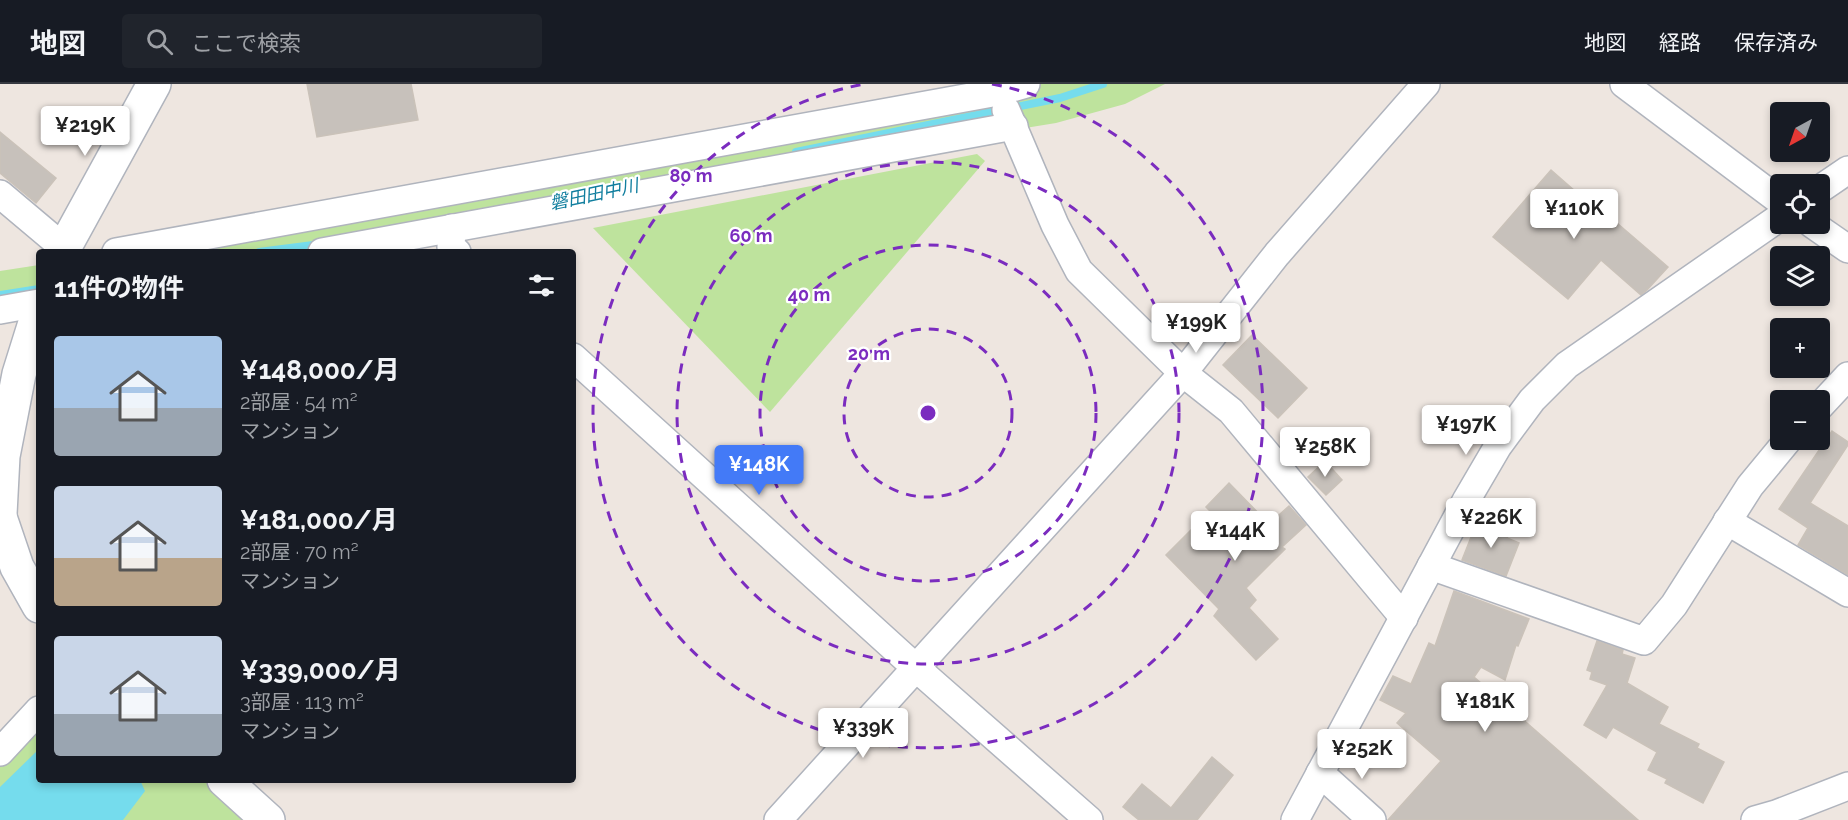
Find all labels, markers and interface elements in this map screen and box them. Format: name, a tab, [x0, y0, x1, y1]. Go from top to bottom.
search box	[122, 14, 542, 68]
icon: search	[143, 25, 176, 58]
text: 地図	[30, 27, 86, 60]
text: ここで検索	[191, 30, 301, 56]
text: 地図	[1584, 30, 1626, 55]
text: 経路	[1659, 30, 1701, 55]
text: 保存済み	[1734, 30, 1818, 55]
north arrow	[1770, 102, 1830, 162]
map controls	[1770, 102, 1830, 450]
pin: ¥219K	[43, 106, 127, 157]
text: ¥219K	[55, 113, 115, 137]
text: 80 m	[669, 165, 713, 186]
water label: 磐田田中川	[548, 174, 642, 214]
button: locate	[1770, 174, 1830, 234]
pin: ¥110K	[1532, 189, 1616, 240]
text: ¥110K	[1544, 196, 1604, 220]
text: 60 m	[729, 225, 773, 246]
button: layers	[1770, 246, 1830, 306]
icon: filters	[525, 269, 558, 302]
text: 11件の物件	[54, 273, 184, 303]
text: 40 m	[788, 284, 830, 305]
pin: ¥199K	[1154, 303, 1238, 354]
text: ¥199K	[1165, 310, 1227, 334]
button: +	[1770, 318, 1830, 378]
text: 20 m	[848, 343, 890, 364]
text: ¥148,000/月	[240, 355, 400, 385]
icon: home	[102, 360, 174, 432]
text: 2部屋 · 54 m²	[240, 390, 357, 414]
button: −	[1770, 390, 1830, 450]
centre of rings	[918, 403, 938, 423]
pin: ¥197K	[1424, 405, 1508, 456]
text: ¥197K	[1436, 412, 1496, 436]
text: マンション	[240, 419, 340, 443]
pin: ¥258K	[1283, 427, 1367, 478]
text: ¥258K	[1294, 434, 1356, 458]
pin: ¥148K	[717, 445, 801, 496]
text: ¥148K	[729, 452, 790, 476]
pin: ¥226K	[1449, 498, 1533, 549]
text: ¥181,000/月	[240, 505, 398, 535]
text: ¥226K	[1460, 505, 1522, 529]
icon: home	[102, 510, 174, 582]
pin: ¥144K	[1193, 511, 1277, 562]
text: ¥144K	[1205, 518, 1265, 542]
text: 2部屋 · 70 m²	[240, 540, 359, 564]
text: マンション	[240, 569, 340, 593]
text: ¥339,000/月	[240, 655, 401, 685]
icon: home	[102, 660, 174, 732]
pin: ¥181K	[1443, 682, 1527, 733]
text: ¥181K	[1455, 689, 1515, 713]
text: 3部屋 · 113 m²	[240, 690, 364, 714]
pin: ¥339K	[821, 708, 905, 759]
text: ¥339K	[832, 715, 894, 739]
text: マンション	[240, 719, 340, 743]
pin: ¥252K	[1320, 729, 1404, 780]
text: ¥252K	[1331, 736, 1393, 760]

